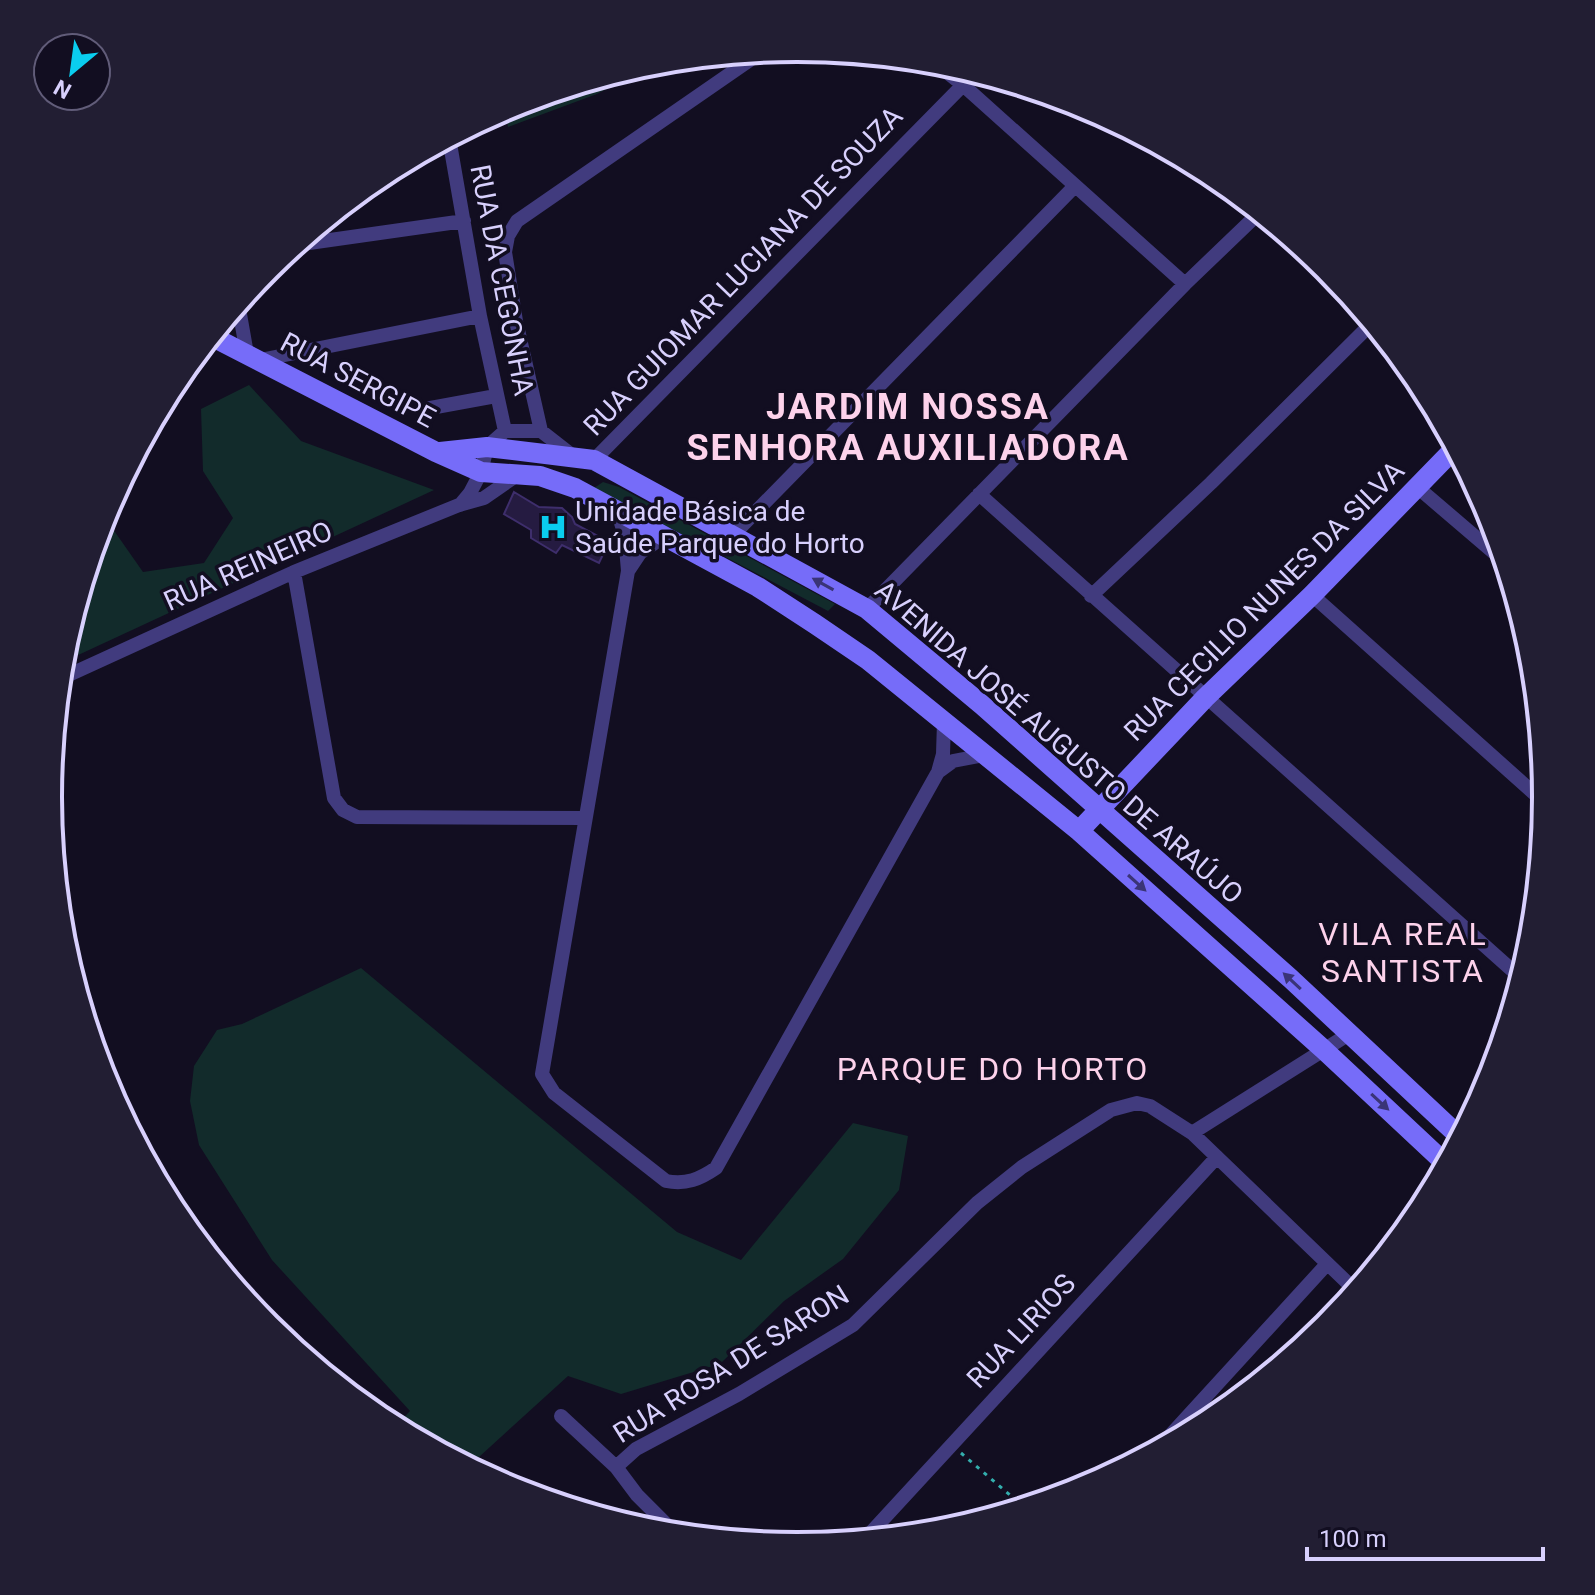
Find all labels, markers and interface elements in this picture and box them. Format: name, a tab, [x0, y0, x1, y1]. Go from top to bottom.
north arrow	[32, 32, 112, 112]
text: N	[50, 74, 75, 104]
street label: RUA GUIOMAR LUCIANA DE SOUZA	[577, 100, 909, 442]
street label: RUA DA CEGONHA	[463, 162, 541, 398]
street label: RUA SERGIPE	[275, 325, 441, 435]
district label: JARDIM NOSSA SENHORA AUXILIADORA	[686, 386, 1130, 469]
street label: RUA CECILIO NUNES DA SILVA	[1117, 454, 1411, 748]
place label: Unidade Básica de Saúde Parque do Horto	[575, 495, 865, 560]
hospital icon: Unidade Básica de Saúde Parque do Horto	[538, 512, 568, 542]
street label: RUA REINEIRO	[159, 514, 337, 618]
street label: AVENIDA JOSÉ AUGUSTO DE ARAÚJO	[869, 573, 1249, 911]
one-way arrow	[811, 578, 834, 591]
one-way arrow	[1127, 873, 1146, 891]
district label: VILA REAL SANTISTA	[1318, 915, 1488, 990]
one-way arrow	[1283, 972, 1302, 990]
district label: PARQUE DO HORTO	[837, 1050, 1149, 1088]
one-way arrow	[1371, 1093, 1390, 1111]
street label: RUA LIRIOS	[960, 1267, 1082, 1395]
street label: RUA ROSA DE SARON	[607, 1278, 855, 1450]
scale bar	[1307, 1511, 1543, 1561]
text: 100 m	[1319, 1525, 1386, 1553]

